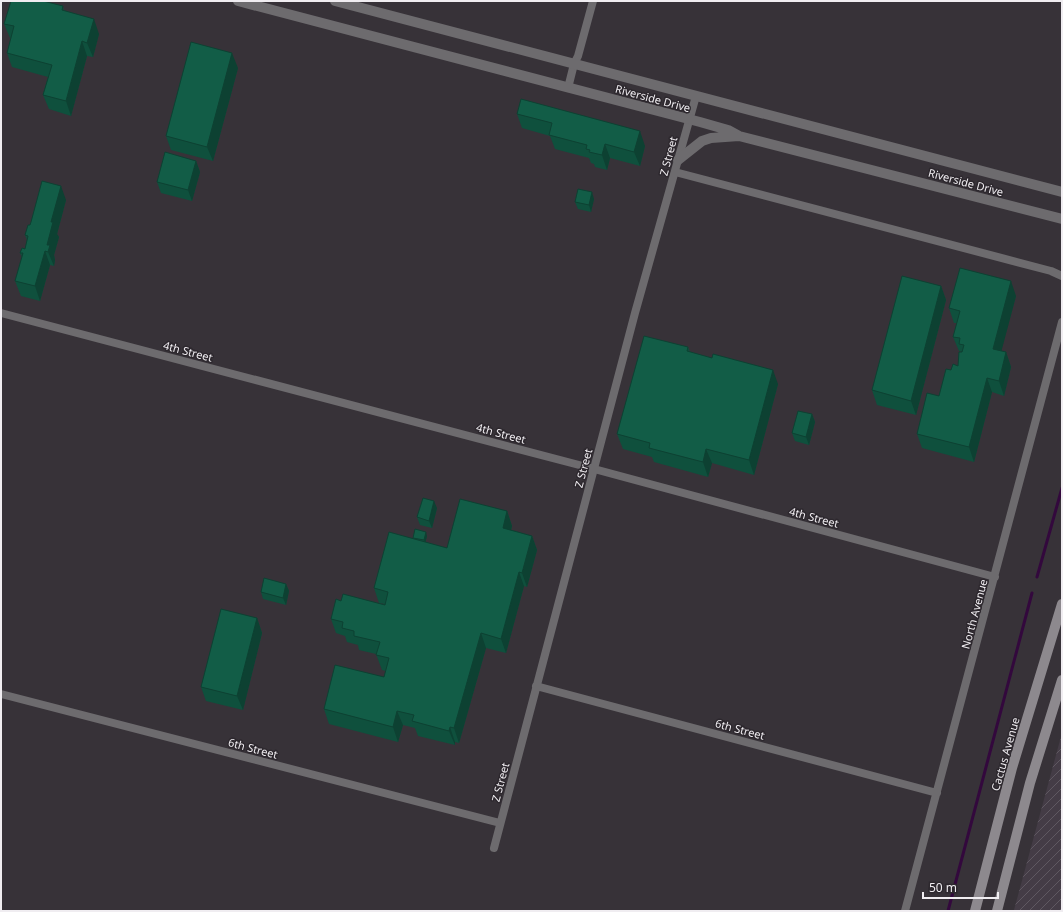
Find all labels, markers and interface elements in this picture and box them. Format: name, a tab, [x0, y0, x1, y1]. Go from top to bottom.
street label: Riverside Drive	[614, 81, 692, 115]
street label: Z Street	[656, 135, 680, 177]
street label: Riverside Drive	[927, 165, 1005, 199]
street label: 4th Street	[162, 337, 214, 365]
street label: 4th Street	[475, 419, 527, 447]
street label: Z Street	[571, 447, 595, 489]
street label: 4th Street	[788, 503, 840, 531]
street label: North Avenue	[957, 577, 991, 651]
street label: 6th Street	[714, 715, 766, 743]
street label: Cactus Avenue	[987, 715, 1023, 793]
street label: 6th Street	[227, 734, 279, 762]
street label: Z Street	[488, 761, 512, 803]
scale bar	[923, 874, 998, 900]
text: 50 m	[929, 879, 957, 896]

